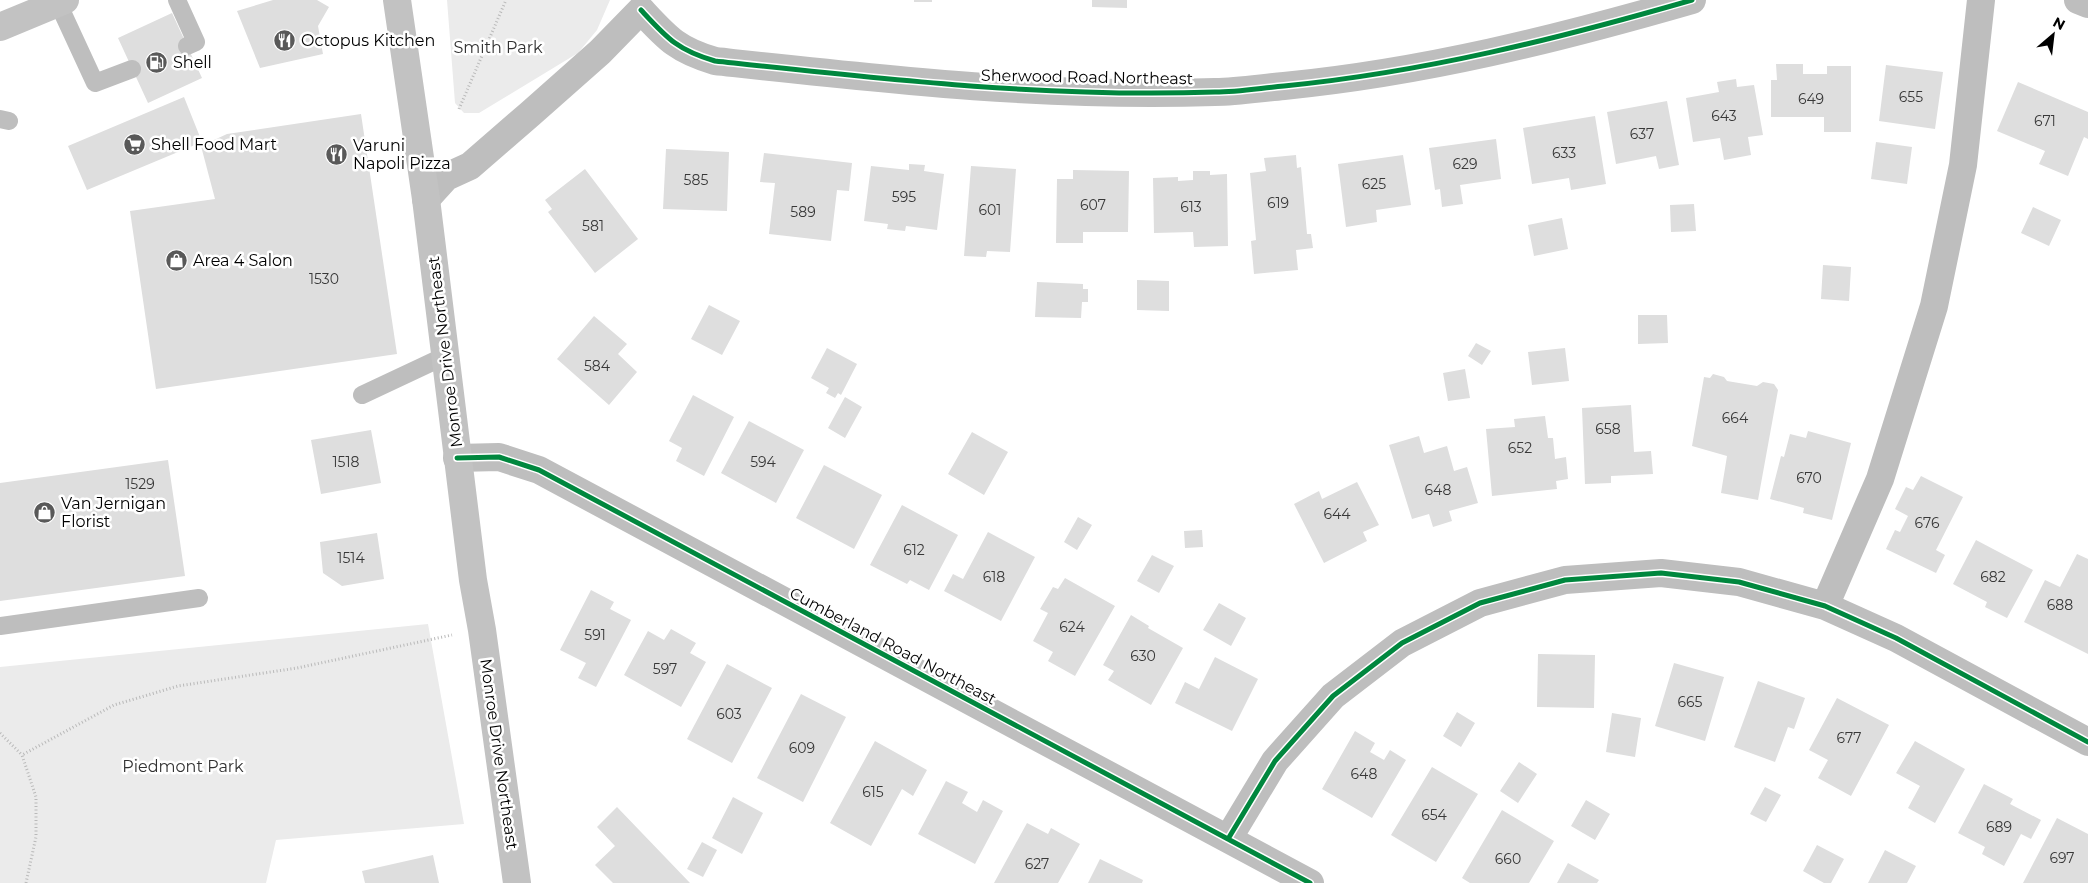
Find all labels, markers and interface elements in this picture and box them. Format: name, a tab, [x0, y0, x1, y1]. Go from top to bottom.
north arrow	[2028, 10, 2078, 60]
text: N	[2050, 13, 2068, 34]
restaurant icon: Octopus Kitchen	[273, 28, 297, 52]
place label: Octopus Kitchen	[301, 31, 435, 50]
park label: Smith Park	[453, 38, 543, 57]
fuel station icon: Shell	[145, 50, 169, 74]
place label: Shell	[173, 53, 212, 72]
street label: Sherwood Road Northeast	[981, 66, 1194, 88]
house number: 655	[1899, 88, 1923, 106]
house number: 649	[1798, 90, 1824, 108]
house number: 643	[1711, 107, 1737, 125]
house number: 671	[2034, 112, 2056, 130]
house number: 637	[1630, 125, 1654, 143]
supermarket icon: Shell Food Mart	[123, 132, 147, 156]
place label: Shell Food Mart	[151, 135, 277, 154]
place label: Varuni Napoli Pizza	[353, 136, 451, 173]
restaurant icon: Varuni Napoli Pizza	[325, 142, 349, 166]
house number: 633	[1552, 144, 1576, 162]
house number: 629	[1452, 155, 1478, 173]
house number: 585	[684, 171, 708, 189]
house number: 625	[1362, 175, 1386, 193]
house number: 595	[892, 188, 916, 206]
house number: 619	[1267, 194, 1289, 212]
house number: 607	[1080, 196, 1106, 214]
house number: 613	[1180, 198, 1202, 216]
house number: 601	[979, 201, 1001, 219]
house number: 589	[790, 203, 816, 221]
house number: 581	[582, 217, 604, 235]
shop icon: Area 4 Salon	[165, 248, 189, 272]
place label: Area 4 Salon	[193, 251, 293, 270]
street label: Monroe Drive Northeast	[424, 255, 466, 449]
house number: 1530	[309, 270, 339, 288]
house number: 584	[584, 357, 611, 375]
house number: 664	[1722, 409, 1749, 427]
house number: 658	[1595, 420, 1621, 438]
house number: 652	[1508, 439, 1532, 457]
house number: 1518	[333, 453, 360, 471]
house number: 594	[750, 453, 777, 471]
house number: 670	[1796, 469, 1822, 487]
house number: 1529	[125, 475, 155, 493]
house number: 648	[1425, 481, 1451, 499]
place label: Van Jernigan Florist	[61, 494, 166, 531]
shop icon: Van Jernigan Florist	[33, 500, 57, 524]
house number: 644	[1323, 505, 1351, 523]
house number: 676	[1915, 514, 1940, 532]
house number: 612	[903, 541, 925, 559]
house number: 1514	[337, 549, 365, 567]
house number: 618	[983, 568, 1005, 586]
house number: 682	[1980, 568, 2006, 586]
street label: Cumberland Road Northeast	[786, 583, 1000, 709]
house number: 688	[2047, 596, 2073, 614]
house number: 624	[1059, 618, 1085, 636]
house number: 591	[584, 626, 606, 644]
house number: 630	[1130, 647, 1156, 665]
street label: Monroe Drive Northeast	[476, 657, 522, 851]
house number: 597	[653, 660, 677, 678]
house number: 665	[1678, 693, 1703, 711]
house number: 603	[716, 705, 742, 723]
house number: 677	[1837, 729, 1861, 747]
house number: 609	[789, 739, 815, 757]
park label: Piedmont Park	[122, 757, 244, 776]
house number: 648	[1351, 765, 1377, 783]
house number: 615	[862, 783, 884, 801]
house number: 654	[1421, 806, 1448, 824]
house number: 689	[1986, 818, 2012, 836]
house number: 697	[2049, 849, 2075, 867]
house number: 660	[1495, 850, 1521, 868]
house number: 627	[1025, 855, 1049, 873]

